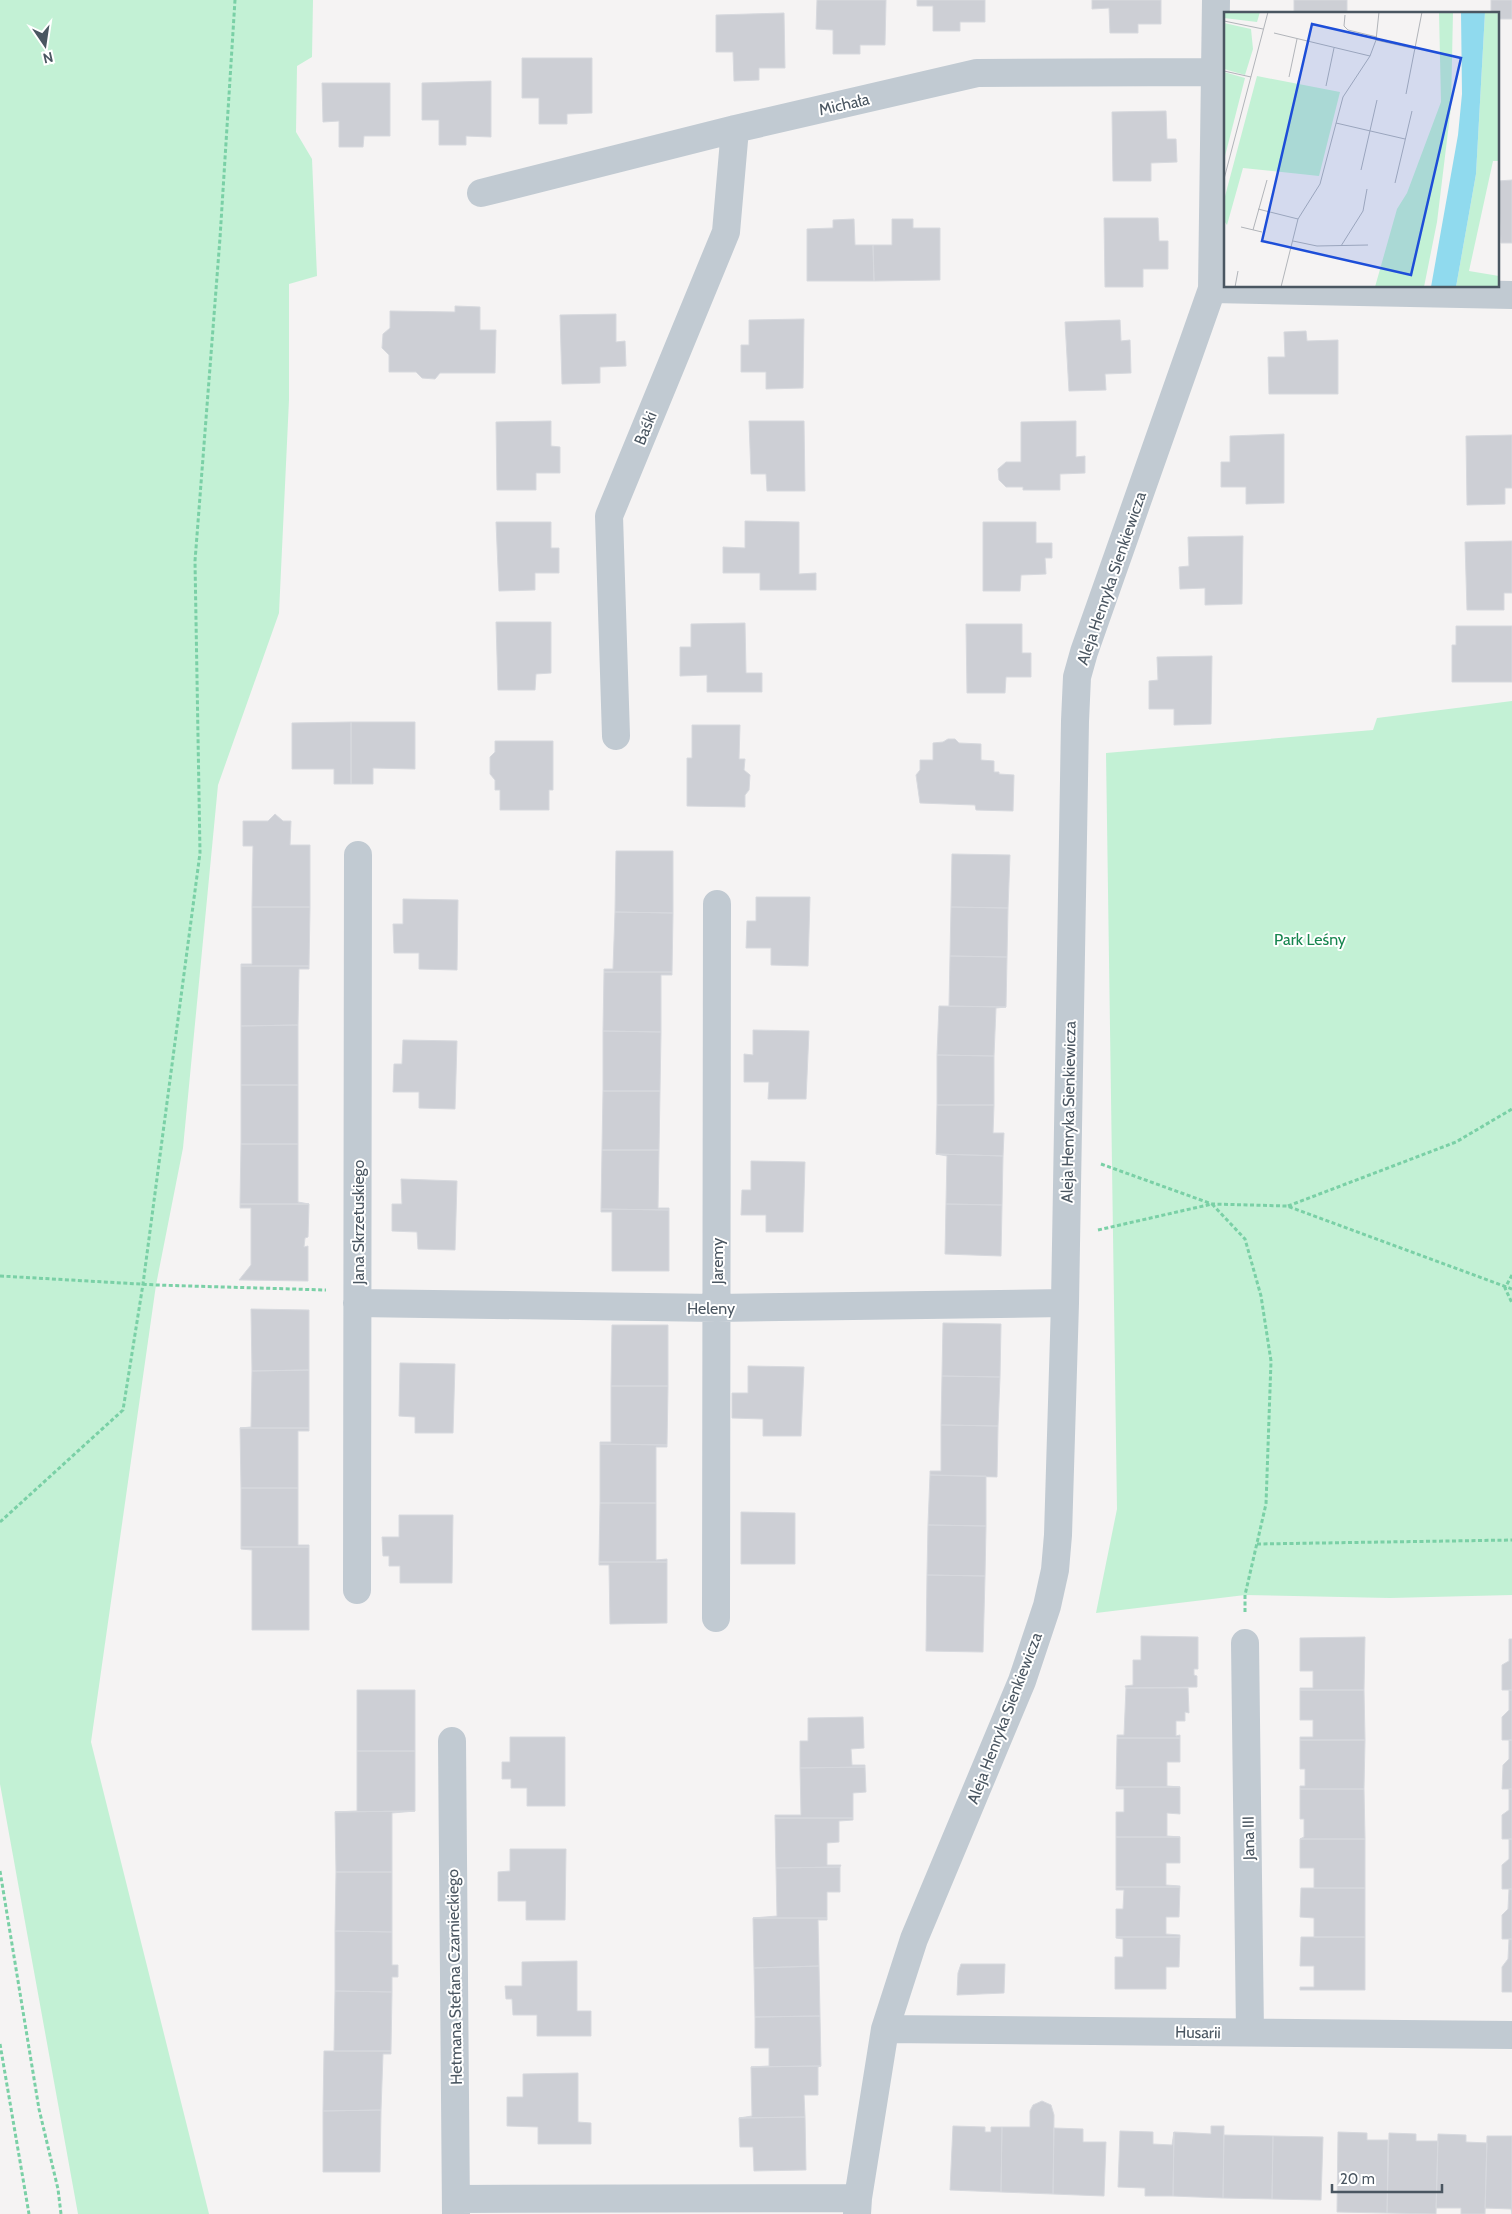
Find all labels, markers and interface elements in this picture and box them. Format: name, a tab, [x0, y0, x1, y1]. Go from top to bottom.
inset map	[1224, 12, 1500, 288]
north arrow	[20, 20, 70, 70]
text: N	[41, 48, 55, 68]
street label: Michała	[817, 89, 872, 120]
street label: Baśki	[630, 409, 661, 448]
street label: Aleja Henryka Sienkiewicza	[1073, 489, 1150, 667]
park label: Park Leśny	[1274, 930, 1346, 949]
street label: Aleja Henryka Sienkiewicza	[1057, 1021, 1080, 1203]
street label: Jana Skrzetuskiego	[349, 1159, 368, 1285]
street label: Jaremy	[708, 1238, 727, 1285]
street label: Heleny	[687, 1299, 735, 1318]
street label: Aleja Henryka Sienkiewicza	[963, 1630, 1046, 1807]
street label: Jana III	[1239, 1816, 1258, 1861]
street label: Hetmana Stefana Czarnieckiego	[443, 1869, 466, 2085]
street label: Husarii	[1175, 2023, 1221, 2042]
scale bar	[1332, 2162, 1442, 2194]
text: 20 m	[1340, 2170, 1375, 2188]

